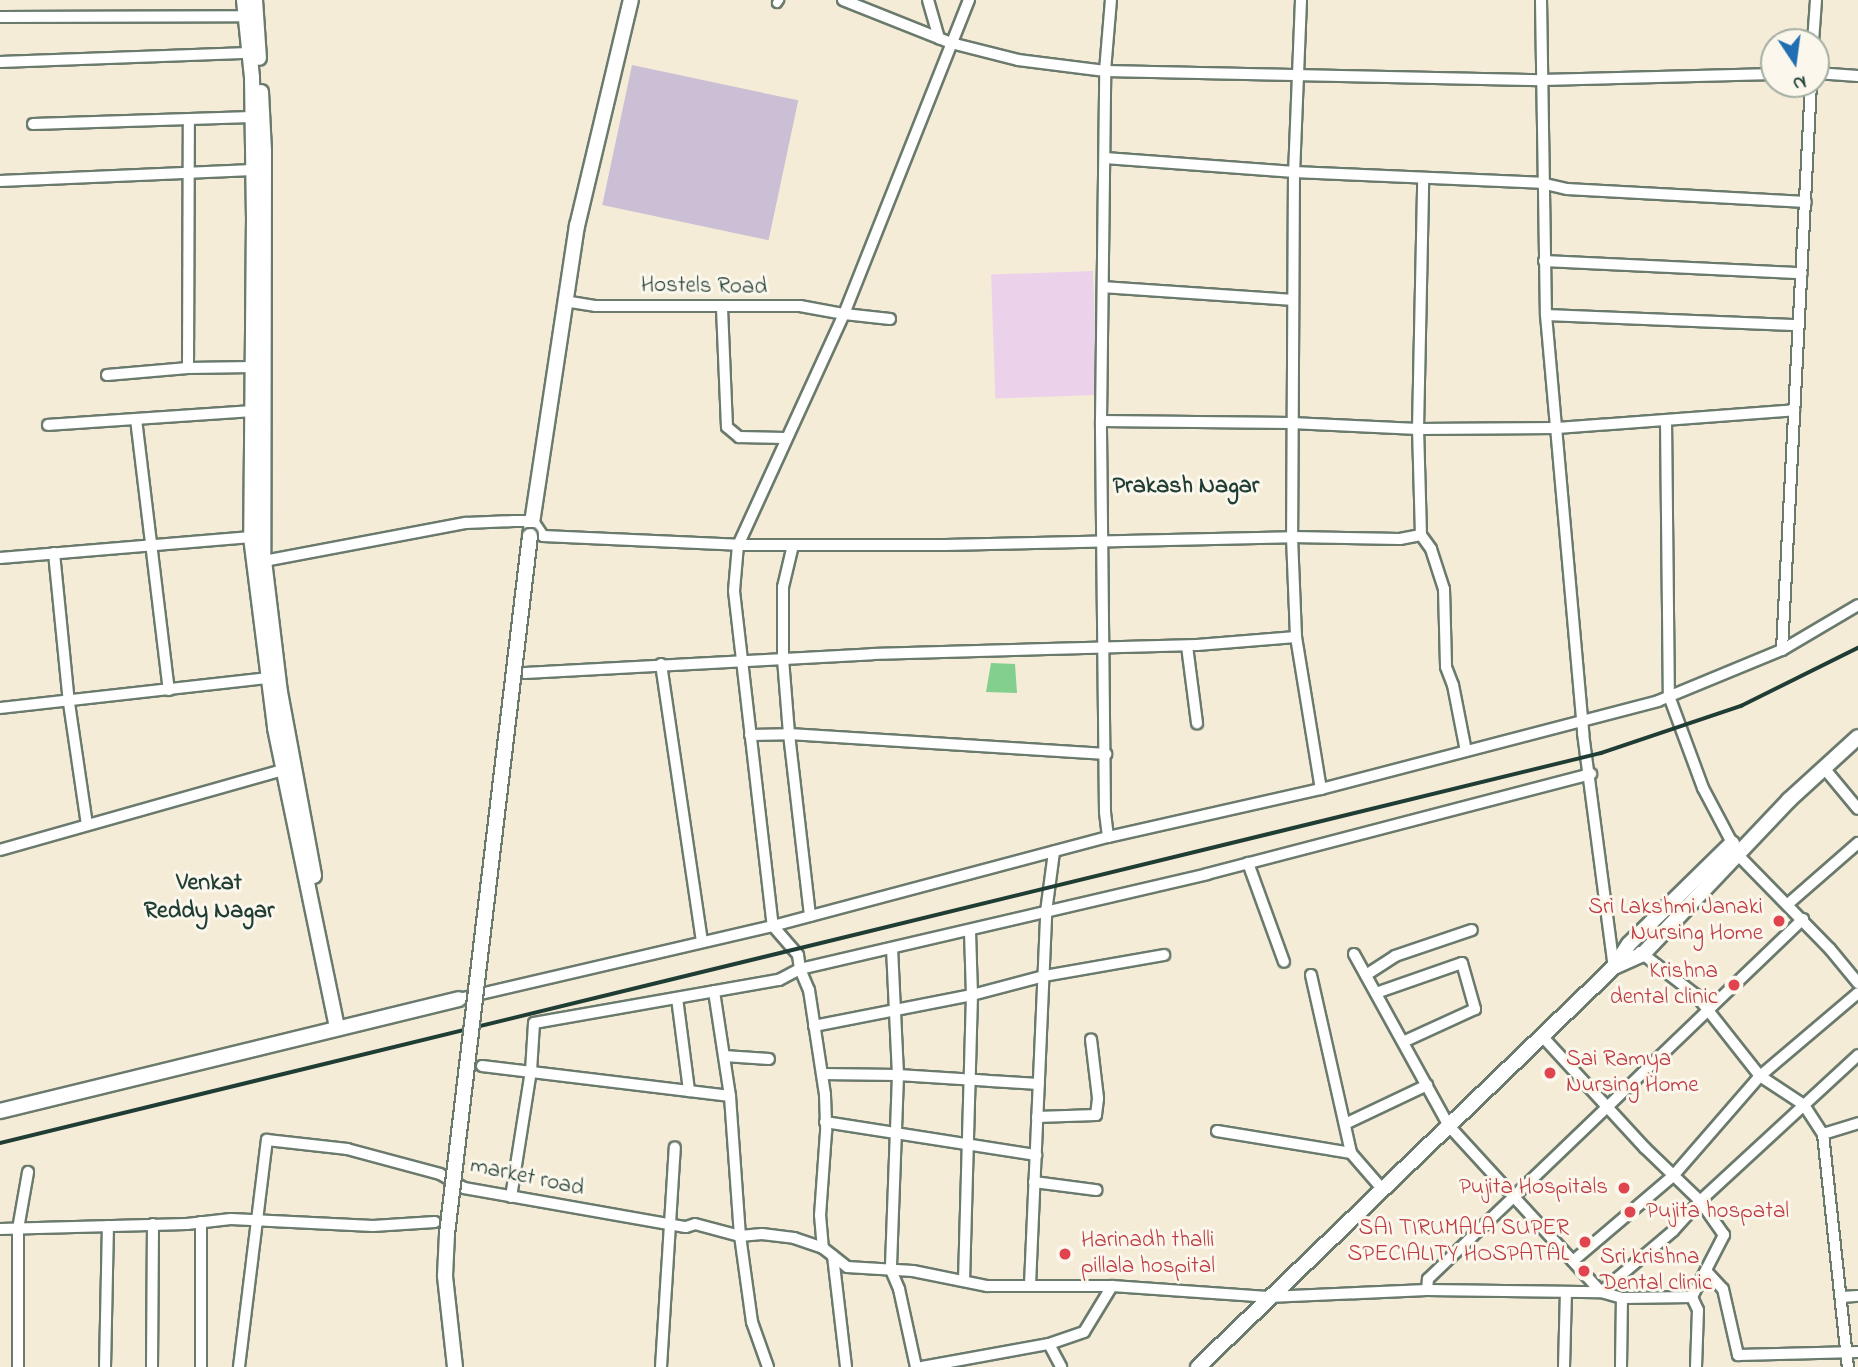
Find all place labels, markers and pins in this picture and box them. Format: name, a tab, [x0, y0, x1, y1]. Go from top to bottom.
place label: Sri Lakshmi Janaki Nursing Home	[1588, 894, 1763, 948]
marker: Sri Lakshmi Janaki Nursing Home	[1769, 911, 1789, 931]
place label: Krishna dental clinic	[1610, 958, 1718, 1012]
marker: Krishna dental clinic	[1724, 975, 1744, 995]
place label: Sai Ramya Nursing Home	[1566, 1046, 1699, 1100]
marker: Sai Ramya Nursing Home	[1540, 1063, 1560, 1083]
place label: Pujita Hospitals	[1459, 1174, 1608, 1202]
marker: Pujita Hospitals	[1614, 1178, 1634, 1198]
place label: Pujita hospatal	[1646, 1198, 1789, 1226]
marker: Pujita hospatal	[1620, 1202, 1640, 1222]
place label: SAI TIRUMALA SUPER SPECIALITY HOSPATAL	[1348, 1215, 1569, 1269]
place label: Harinadh thalli pillala hospital	[1081, 1227, 1215, 1281]
marker: SAI TIRUMALA SUPER SPECIALITY HOSPATAL	[1575, 1232, 1595, 1252]
marker: Harinadh thalli pillala hospital	[1055, 1244, 1075, 1264]
place label: Sri krishna Dental clinic	[1600, 1244, 1712, 1298]
marker: Sri krishna Dental clinic	[1574, 1261, 1594, 1281]

